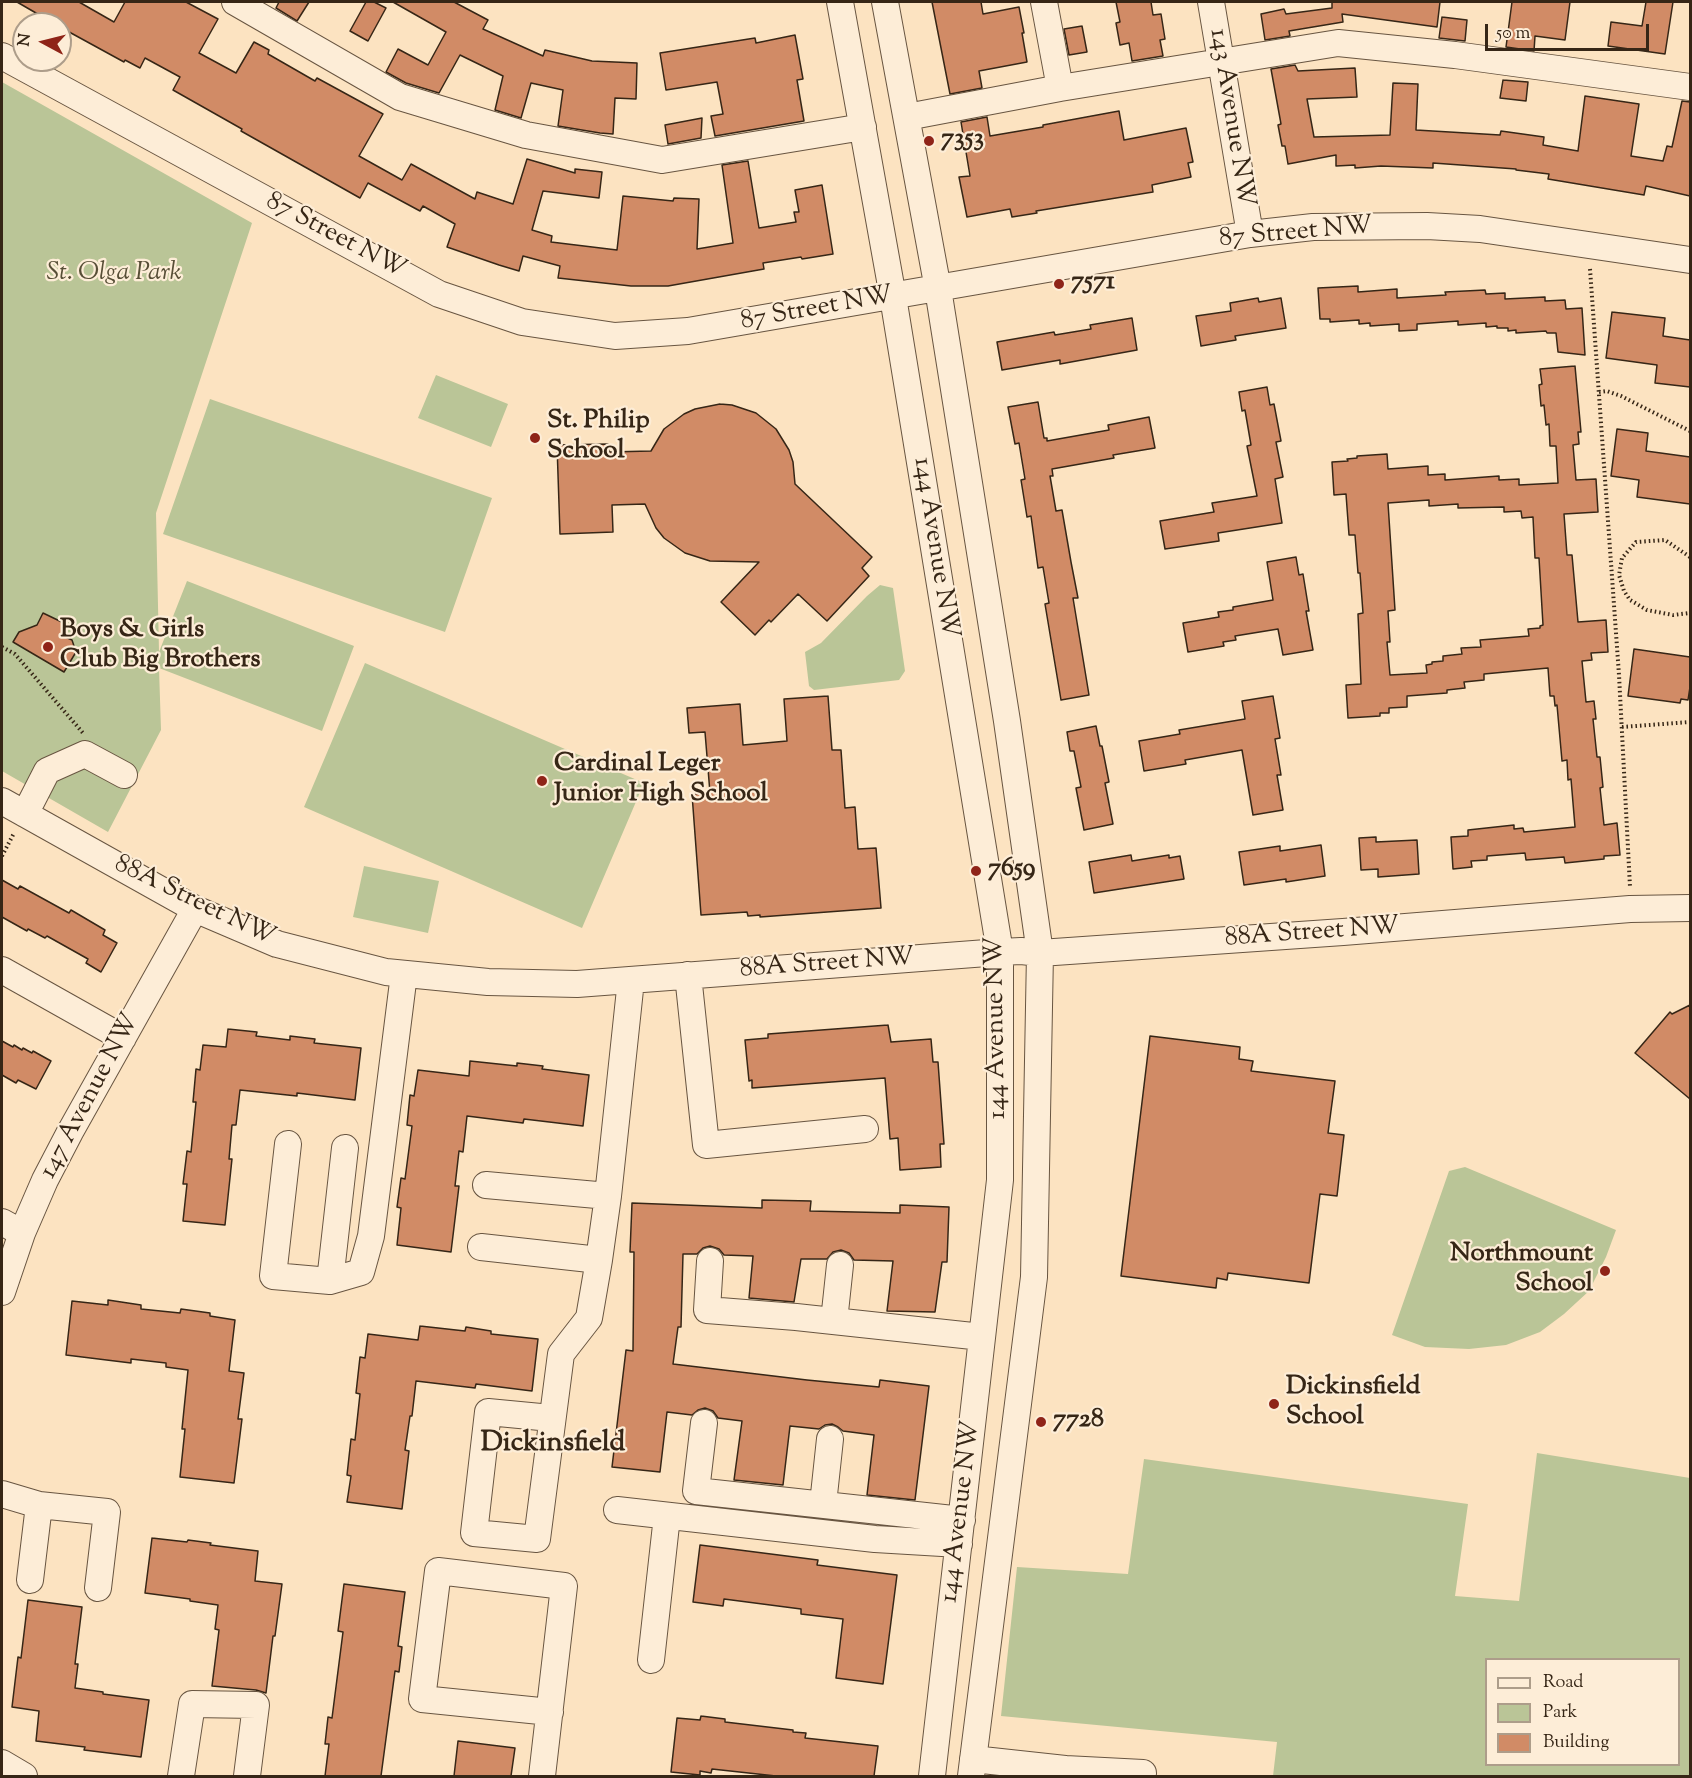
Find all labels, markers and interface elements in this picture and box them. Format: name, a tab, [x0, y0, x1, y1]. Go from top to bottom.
north arrow	[12, 12, 72, 72]
scale bar	[1488, 12, 1652, 50]
text: 50 m	[1496, 21, 1530, 47]
street label: 143 Avenue NW	[1201, 27, 1259, 209]
text: N	[13, 32, 38, 48]
place label: 7353	[941, 125, 984, 157]
marker: 7353	[922, 134, 936, 148]
street label: 87 Street NW	[260, 187, 410, 287]
street label: 87 Street NW	[1218, 212, 1374, 256]
park label: St. Olga Park	[47, 259, 181, 291]
place label: 7571	[1071, 268, 1115, 300]
marker: 7571	[1052, 277, 1066, 291]
street label: 87 Street NW	[739, 281, 895, 339]
place label: St. Philip School	[547, 407, 650, 468]
marker: St. Philip School	[528, 431, 542, 445]
street label: 144 Avenue NW	[904, 455, 964, 641]
place label: Boys & Girls Club Big Brothers	[60, 616, 261, 678]
marker: Boys & Girls Club Big Brothers	[41, 640, 55, 654]
place label: Cardinal Leger Junior High School	[554, 750, 768, 812]
marker: Cardinal Leger Junior High School	[535, 774, 549, 788]
street label: 88A Street NW	[109, 850, 279, 954]
place label: 7659	[988, 855, 1035, 887]
marker: 7659	[969, 864, 983, 878]
street label: 88A Street NW	[1224, 912, 1400, 956]
street label: 144 Avenue NW	[981, 936, 1015, 1120]
street label: 88A Street NW	[739, 943, 915, 987]
street label: 147 Avenue NW	[34, 1009, 148, 1185]
place label: Northmount School	[1450, 1240, 1593, 1302]
marker: Northmount School	[1598, 1264, 1612, 1278]
place label: Dickinsfield School	[1286, 1373, 1420, 1434]
marker: Dickinsfield School	[1267, 1397, 1281, 1411]
place label: 7728	[1053, 1406, 1104, 1438]
marker: 7728	[1034, 1415, 1048, 1429]
street label: 144 Avenue NW	[935, 1419, 989, 1605]
district label: Dickinsfield	[481, 1428, 625, 1462]
legend	[1485, 1658, 1680, 1766]
text: Road	[1543, 1670, 1583, 1696]
text: Park	[1543, 1700, 1577, 1726]
text: Building	[1543, 1730, 1609, 1756]

